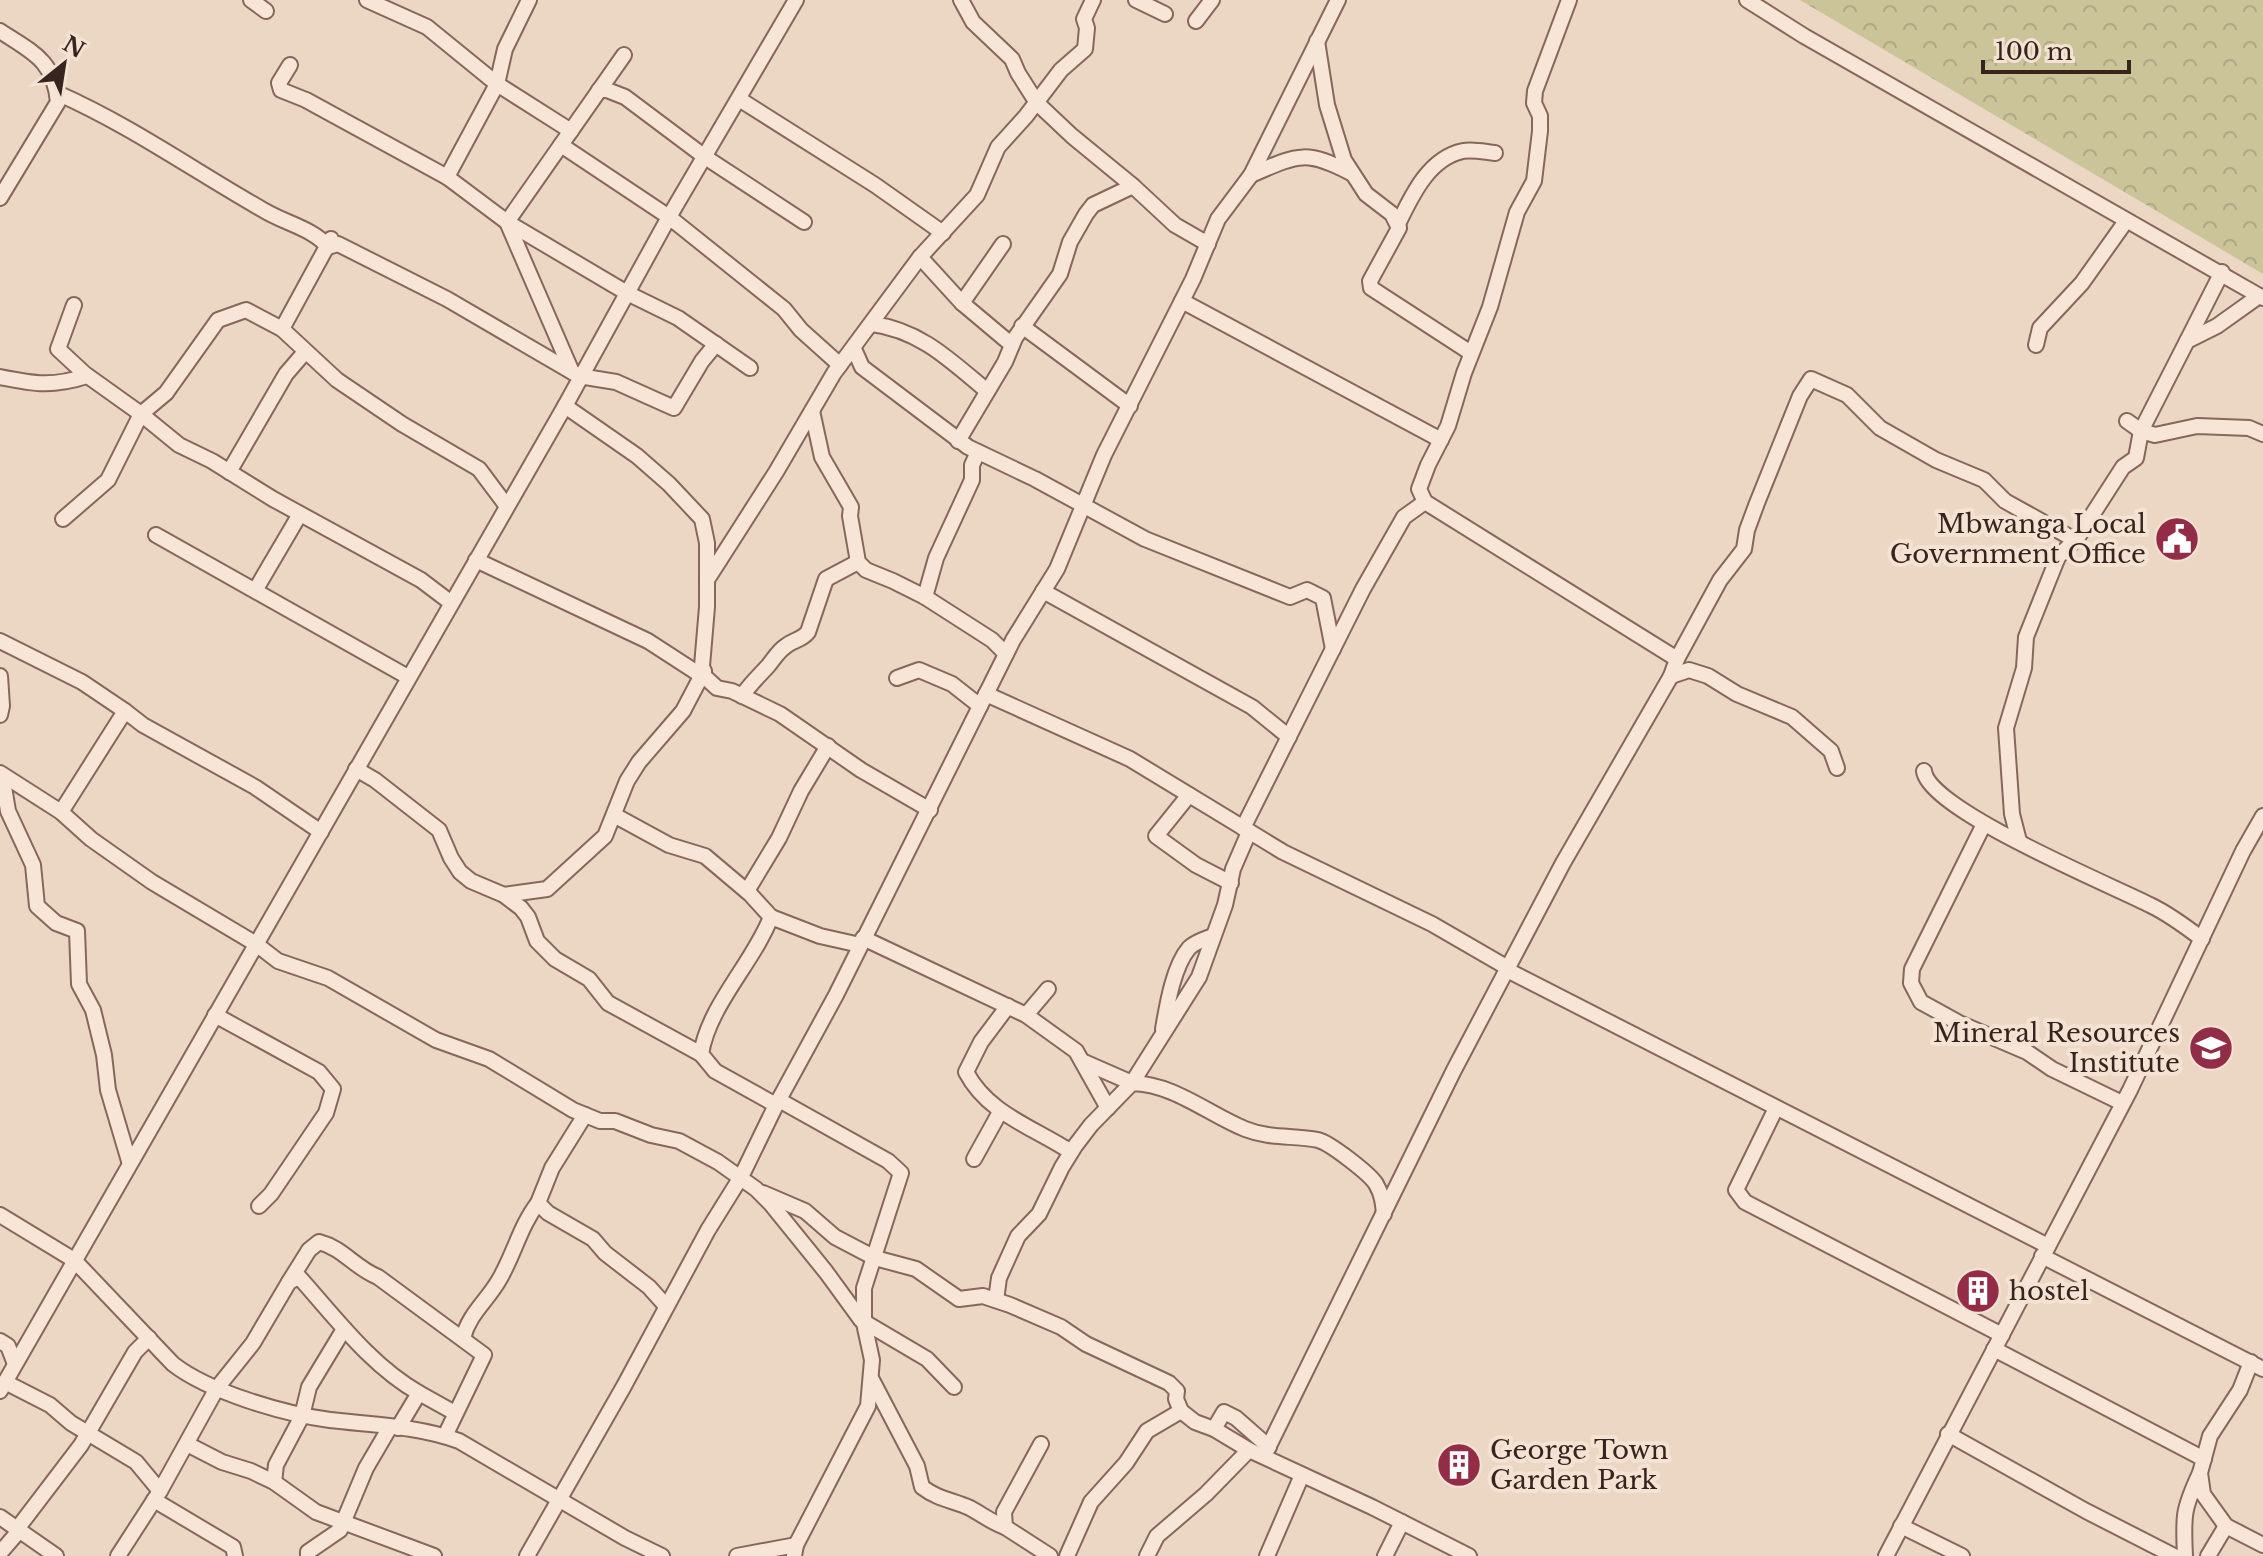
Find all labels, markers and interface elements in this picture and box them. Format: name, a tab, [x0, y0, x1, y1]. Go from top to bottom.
north arrow	[24, 24, 104, 104]
scale bar	[1983, 24, 2129, 74]
text: N	[58, 30, 90, 64]
text: 100 m	[1995, 37, 2073, 66]
place label: Mbwanga Local Government Office	[1890, 508, 2146, 570]
public building icon: Mbwanga Local Government Office	[2153, 515, 2201, 563]
place label: Mineral Resources Institute	[1933, 1017, 2180, 1079]
school or university icon: Mineral Resources Institute	[2187, 1024, 2235, 1072]
building icon: hostel	[1954, 1267, 2002, 1315]
place label: hostel	[2009, 1275, 2089, 1307]
place label: George Town Garden Park	[1490, 1434, 1669, 1496]
building icon: George Town Garden Park	[1435, 1441, 1483, 1489]

